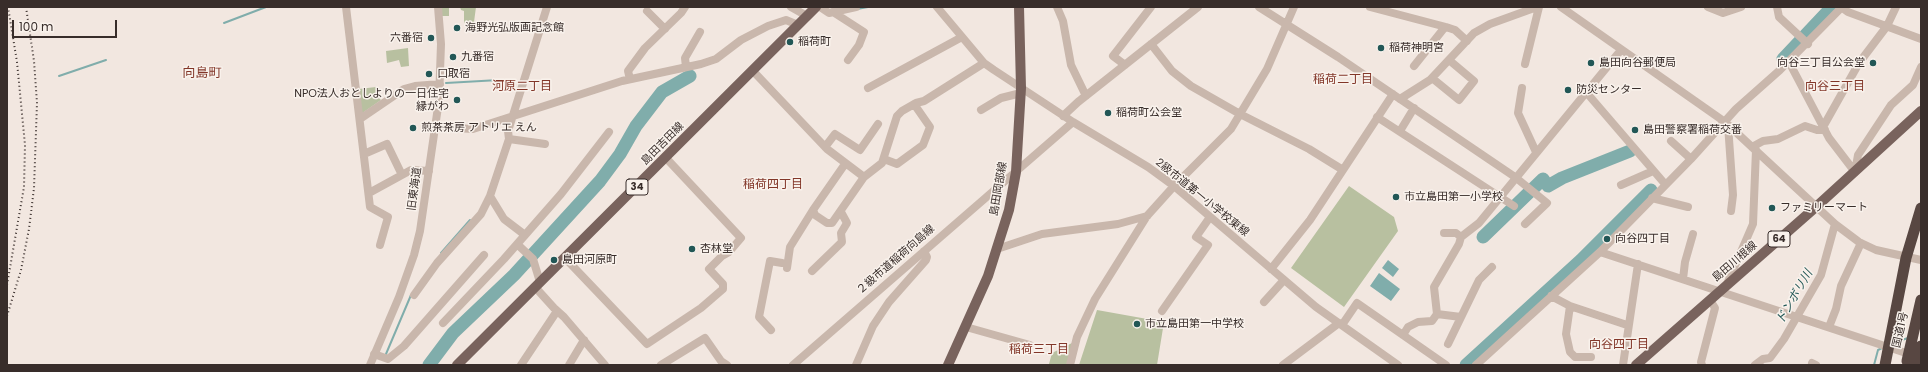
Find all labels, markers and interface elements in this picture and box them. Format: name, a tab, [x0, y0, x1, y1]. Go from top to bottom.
scale bar	[14, 12, 119, 38]
text: 100 m	[19, 18, 53, 35]
place label: 海野光弘版画記念館	[465, 21, 564, 35]
marker: 海野光弘版画記念館	[452, 23, 462, 33]
place label: 六番宿	[390, 31, 423, 45]
marker: 六番宿	[426, 33, 436, 43]
place label: 稲荷町	[798, 35, 831, 49]
marker: 稲荷町	[785, 37, 795, 47]
place label: 稲荷神明宮	[1389, 41, 1444, 55]
marker: 稲荷神明宮	[1376, 43, 1386, 53]
place label: 九番宿	[461, 50, 494, 64]
marker: 九番宿	[448, 52, 458, 62]
place label: 島田向谷郵便局	[1599, 56, 1676, 70]
place label: 向谷三丁目公会堂	[1777, 56, 1865, 70]
marker: 島田向谷郵便局	[1586, 58, 1596, 68]
marker: 向谷三丁目公会堂	[1868, 58, 1878, 68]
district label: 向島町	[183, 66, 221, 82]
place label: 口取宿	[437, 67, 470, 81]
marker: 口取宿	[424, 69, 434, 79]
district label: 稲荷二丁目	[1313, 73, 1373, 87]
district label: 河原二丁目	[492, 80, 552, 94]
district label: 向谷三丁目	[1805, 80, 1865, 94]
place label: 防災センター	[1576, 83, 1642, 97]
marker: 防災センター	[1563, 85, 1573, 95]
place label: NPO法人おとしよりの一日住宅 縁がわ	[294, 87, 449, 113]
marker: NPO法人おとしよりの一日住宅 縁がわ	[452, 95, 462, 105]
place label: 稲荷町公会堂	[1116, 106, 1182, 120]
marker: 稲荷町公会堂	[1103, 108, 1113, 118]
street label: 島田吉田線	[639, 120, 687, 168]
place label: 煎茶茶房 アトリエ えん	[421, 121, 537, 135]
marker: 煎茶茶房 アトリエ えん	[408, 123, 418, 133]
place label: 島田警察署稲荷交番	[1643, 123, 1742, 137]
marker: 島田警察署稲荷交番	[1630, 125, 1640, 135]
street label: 2級市道第一小学校東線	[1153, 156, 1251, 240]
street label: 島田岡部線	[988, 161, 1010, 217]
street label: 旧東海道	[405, 166, 425, 212]
district label: 稲荷四丁目	[743, 178, 803, 192]
road number: 34	[626, 179, 648, 195]
place label: 市立島田第一小学校	[1404, 190, 1503, 204]
marker: 市立島田第一小学校	[1391, 192, 1401, 202]
place label: ファミリーマート	[1780, 201, 1868, 215]
marker: ファミリーマート	[1767, 203, 1777, 213]
street label: ２級市道稲荷向島線	[854, 223, 938, 297]
road number: 64	[1768, 231, 1790, 247]
place label: 向谷四丁目	[1615, 232, 1670, 246]
marker: 向谷四丁目	[1602, 234, 1612, 244]
street label: 島田川根線	[1710, 239, 1760, 285]
place label: 杏林堂	[700, 242, 733, 256]
marker: 杏林堂	[687, 244, 697, 254]
place label: 島田河原町	[562, 253, 617, 267]
marker: 島田河原町	[549, 255, 559, 265]
water label: ドンボリ川	[1774, 267, 1816, 327]
street label: 国道1号	[1890, 311, 1912, 349]
place label: 市立島田第一中学校	[1145, 317, 1244, 331]
marker: 市立島田第一中学校	[1132, 319, 1142, 329]
district label: 向谷四丁目	[1589, 338, 1649, 352]
district label: 稲荷三丁目	[1009, 343, 1069, 357]

